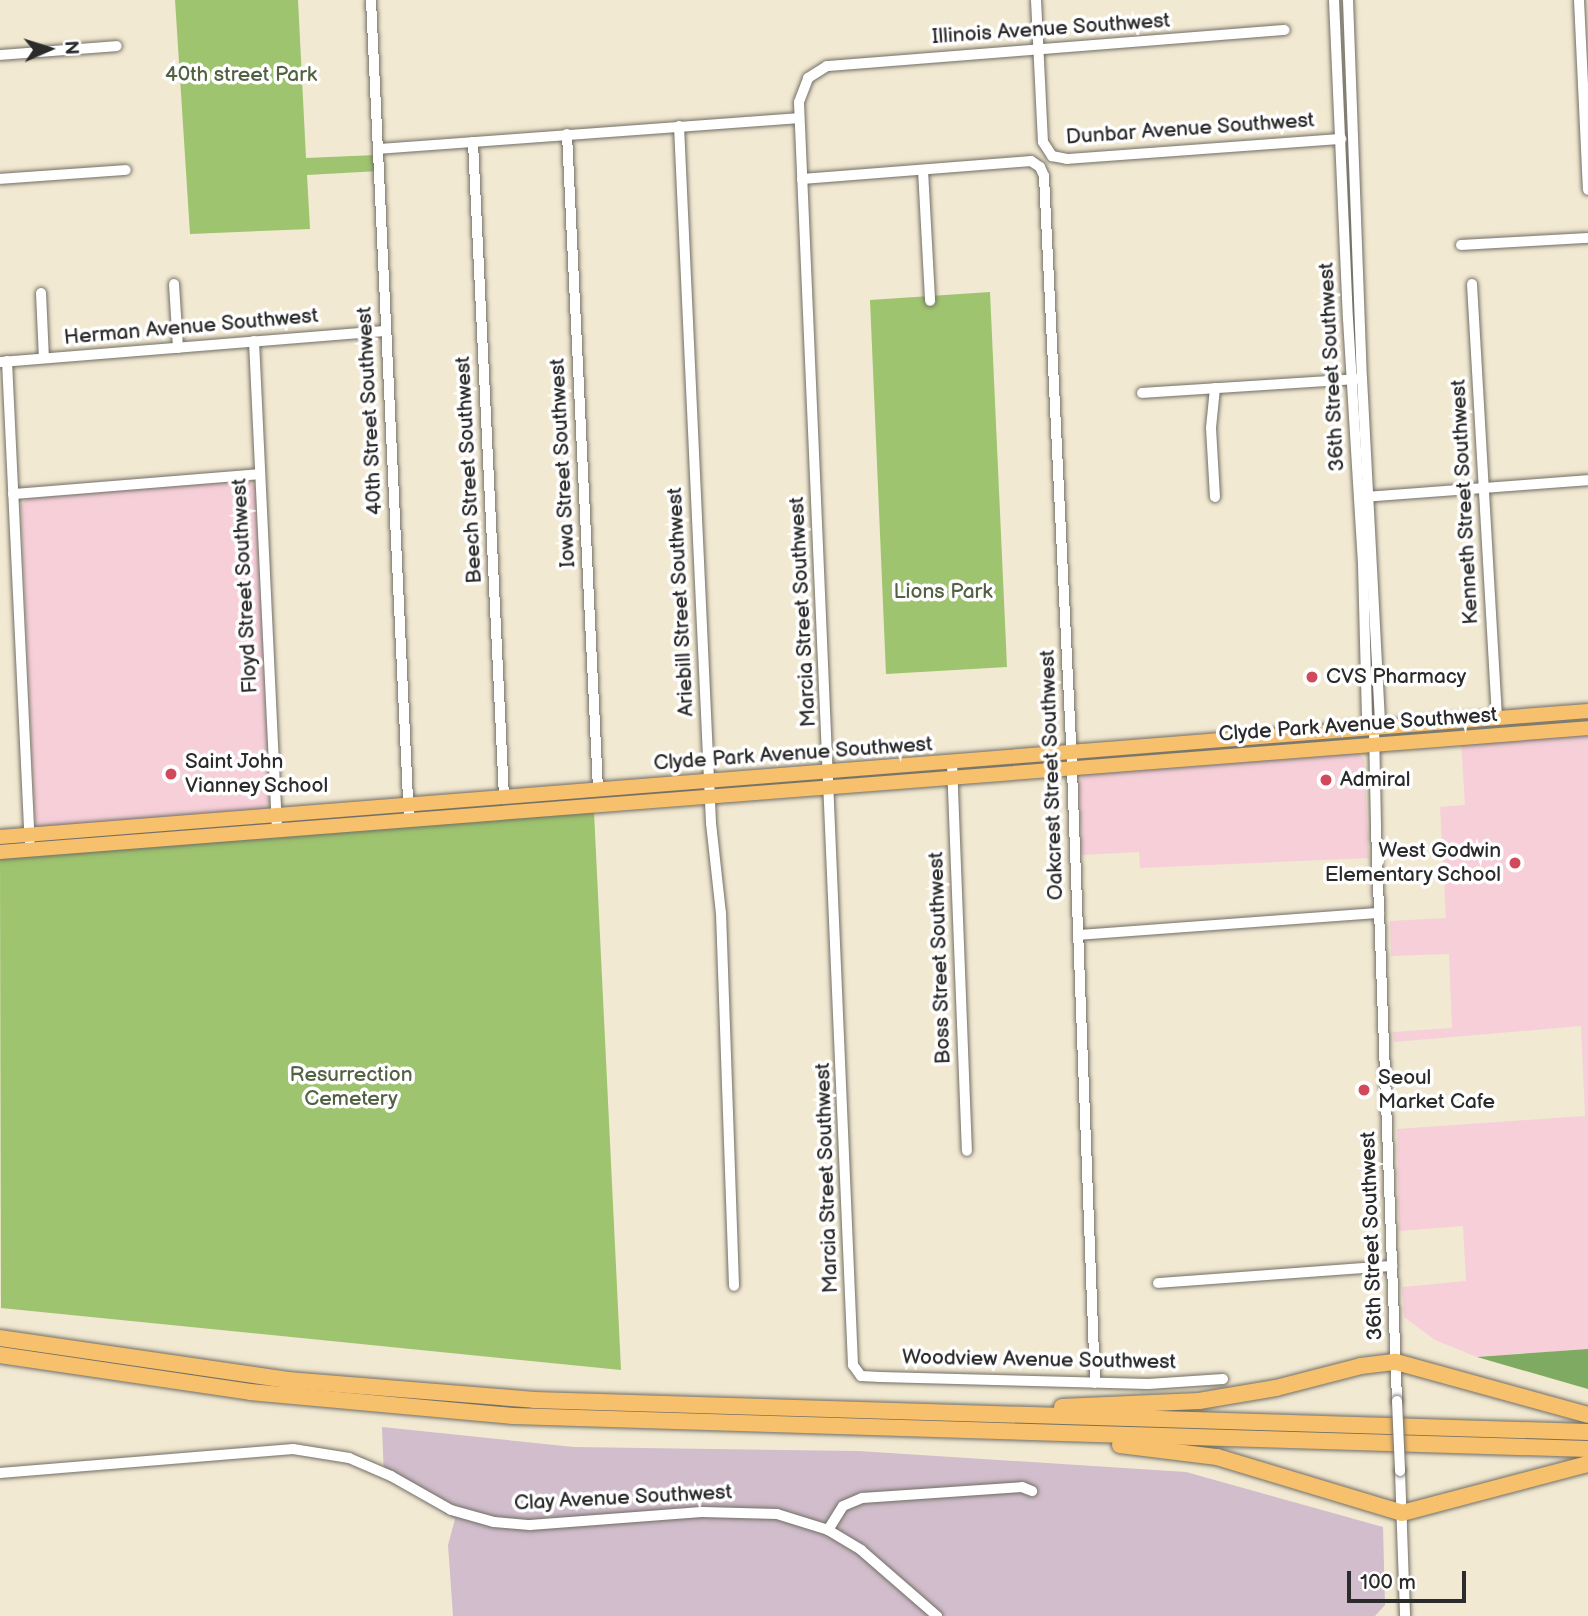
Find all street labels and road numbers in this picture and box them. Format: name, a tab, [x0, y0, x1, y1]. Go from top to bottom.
street label: Illinois Avenue Southwest	[931, 8, 1171, 50]
street label: Dunbar Avenue Southwest	[1065, 108, 1315, 150]
street label: 36th Street Southwest	[1314, 261, 1350, 473]
street label: Herman Avenue Southwest	[63, 303, 319, 351]
street label: 40th Street Southwest	[352, 306, 388, 516]
street label: Beech Street Southwest	[450, 355, 488, 585]
street label: Iowa Street Southwest	[545, 357, 581, 569]
street label: Kenneth Street Southwest	[1446, 378, 1484, 626]
street label: Floyd Street Southwest	[227, 478, 263, 694]
street label: Ariebill Street Southwest	[662, 486, 700, 718]
street label: Marcia Street Southwest	[784, 496, 822, 728]
street label: Oakcrest Street Southwest	[1035, 649, 1069, 901]
street label: Clyde Park Avenue Southwest	[1218, 703, 1498, 747]
street label: Clyde Park Avenue Southwest	[653, 732, 933, 776]
street label: Boss Street Southwest	[924, 851, 956, 1065]
street label: Marcia Street Southwest	[810, 1062, 844, 1294]
street label: 36th Street Southwest	[1356, 1131, 1388, 1341]
street label: Woodview Avenue Southwest	[902, 1345, 1176, 1375]
street label: Clay Avenue Southwest	[513, 1480, 733, 1516]

